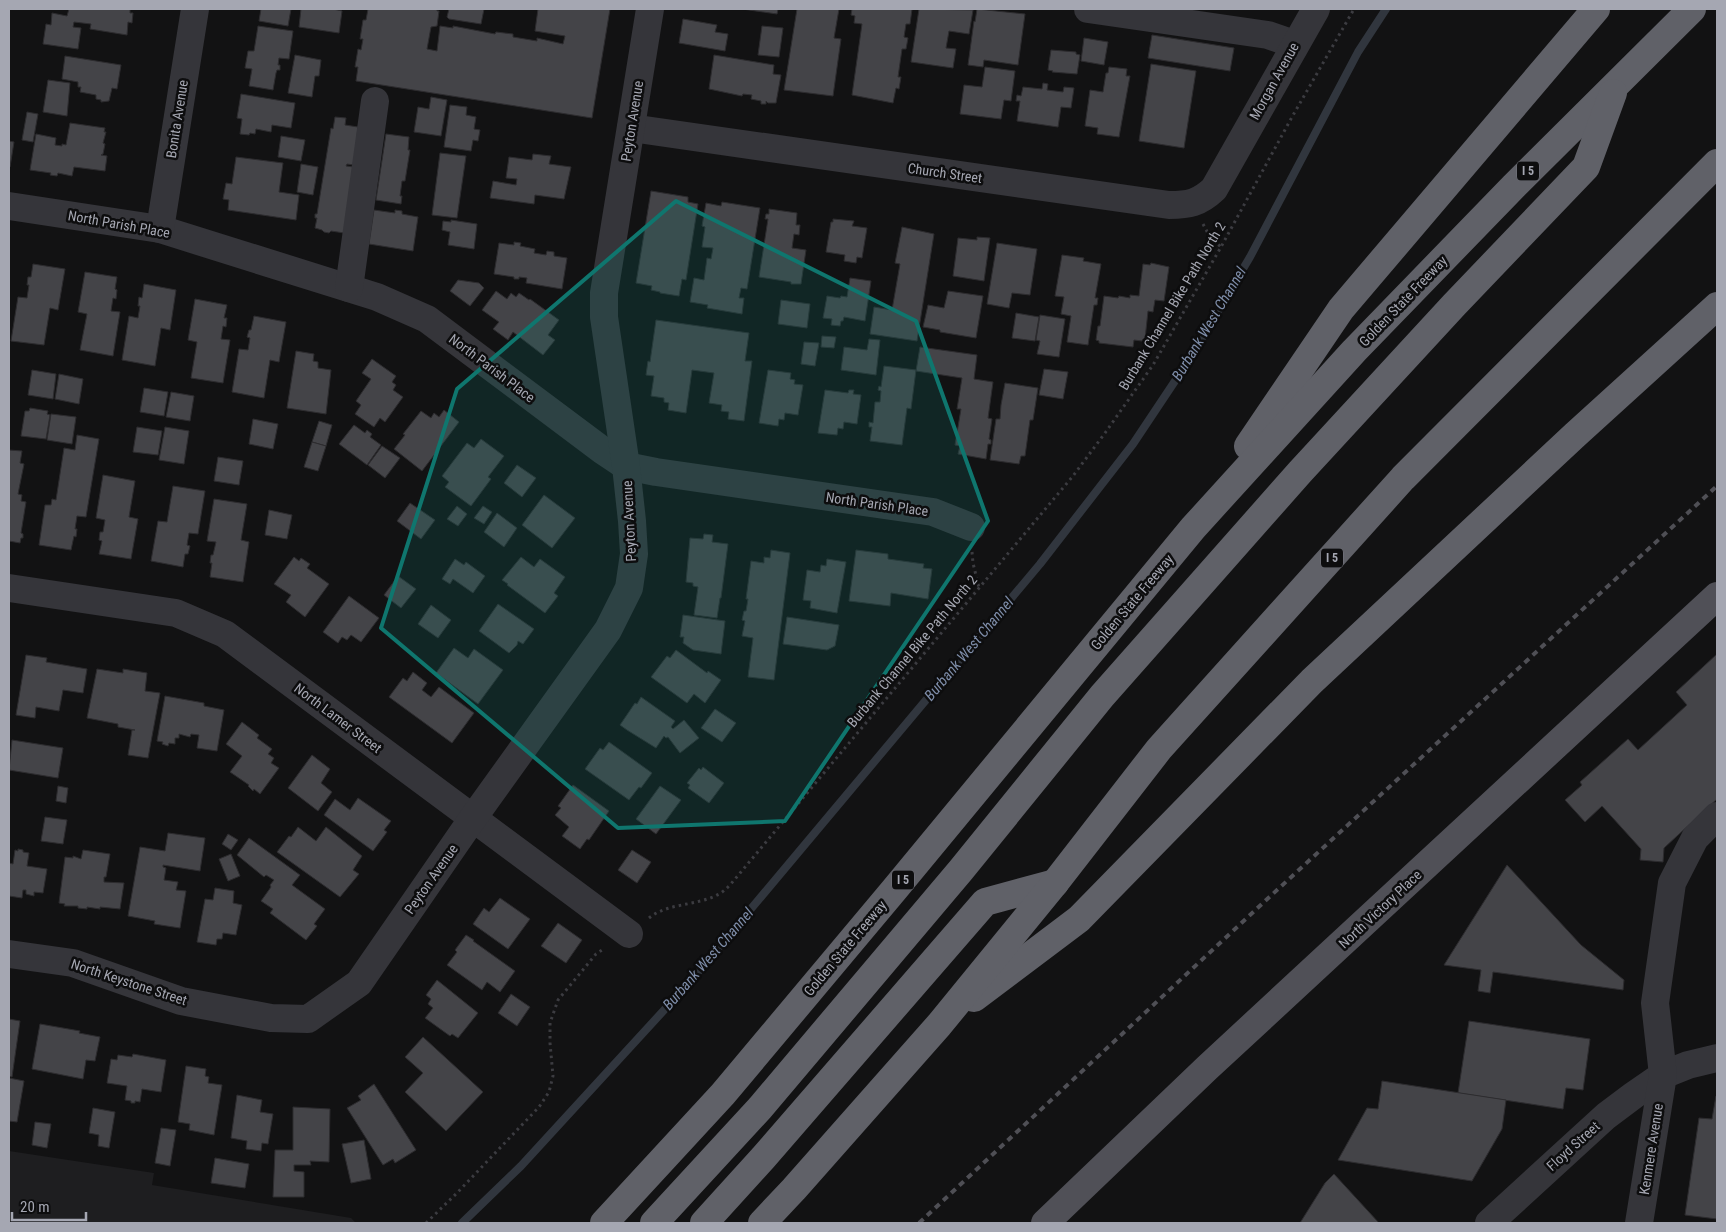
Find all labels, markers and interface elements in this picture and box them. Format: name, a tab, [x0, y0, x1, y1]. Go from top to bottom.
street label: Morgan Avenue	[1246, 39, 1302, 122]
street label: Bonita Avenue	[163, 78, 191, 159]
street label: Peyton Avenue	[618, 79, 646, 162]
street label: Church Street	[907, 160, 983, 186]
road number: I 5	[1517, 162, 1539, 180]
street label: North Parish Place	[67, 207, 172, 241]
street label: Burbank Channel Bike Path North 2	[1115, 219, 1229, 393]
street label: Golden State Freeway	[1356, 252, 1450, 349]
water label: Burbank West Channel	[1168, 263, 1250, 384]
street label: North Parish Place	[446, 331, 538, 406]
street label: Peyton Avenue	[619, 480, 639, 562]
street label: North Parish Place	[825, 489, 930, 519]
road number: I 5	[1321, 548, 1343, 568]
street label: Golden State Freeway	[1088, 551, 1177, 653]
street label: Burbank Channel Bike Path North 2	[844, 572, 980, 730]
water label: Burbank West Channel	[921, 593, 1018, 704]
street label: North Lamer Street	[291, 680, 385, 756]
street label: Peyton Avenue	[401, 841, 461, 917]
street label: North Victory Place	[1335, 866, 1425, 951]
road number: I 5	[892, 870, 914, 890]
street label: Golden State Freeway	[801, 897, 890, 999]
water label: Burbank West Channel	[659, 904, 758, 1014]
street label: North Keystone Street	[69, 956, 189, 1008]
street label: Kenmere Avenue	[1636, 1102, 1666, 1196]
street label: Floyd Street	[1543, 1118, 1603, 1174]
scale bar	[12, 1190, 86, 1222]
text: 20 m	[20, 1198, 50, 1216]

